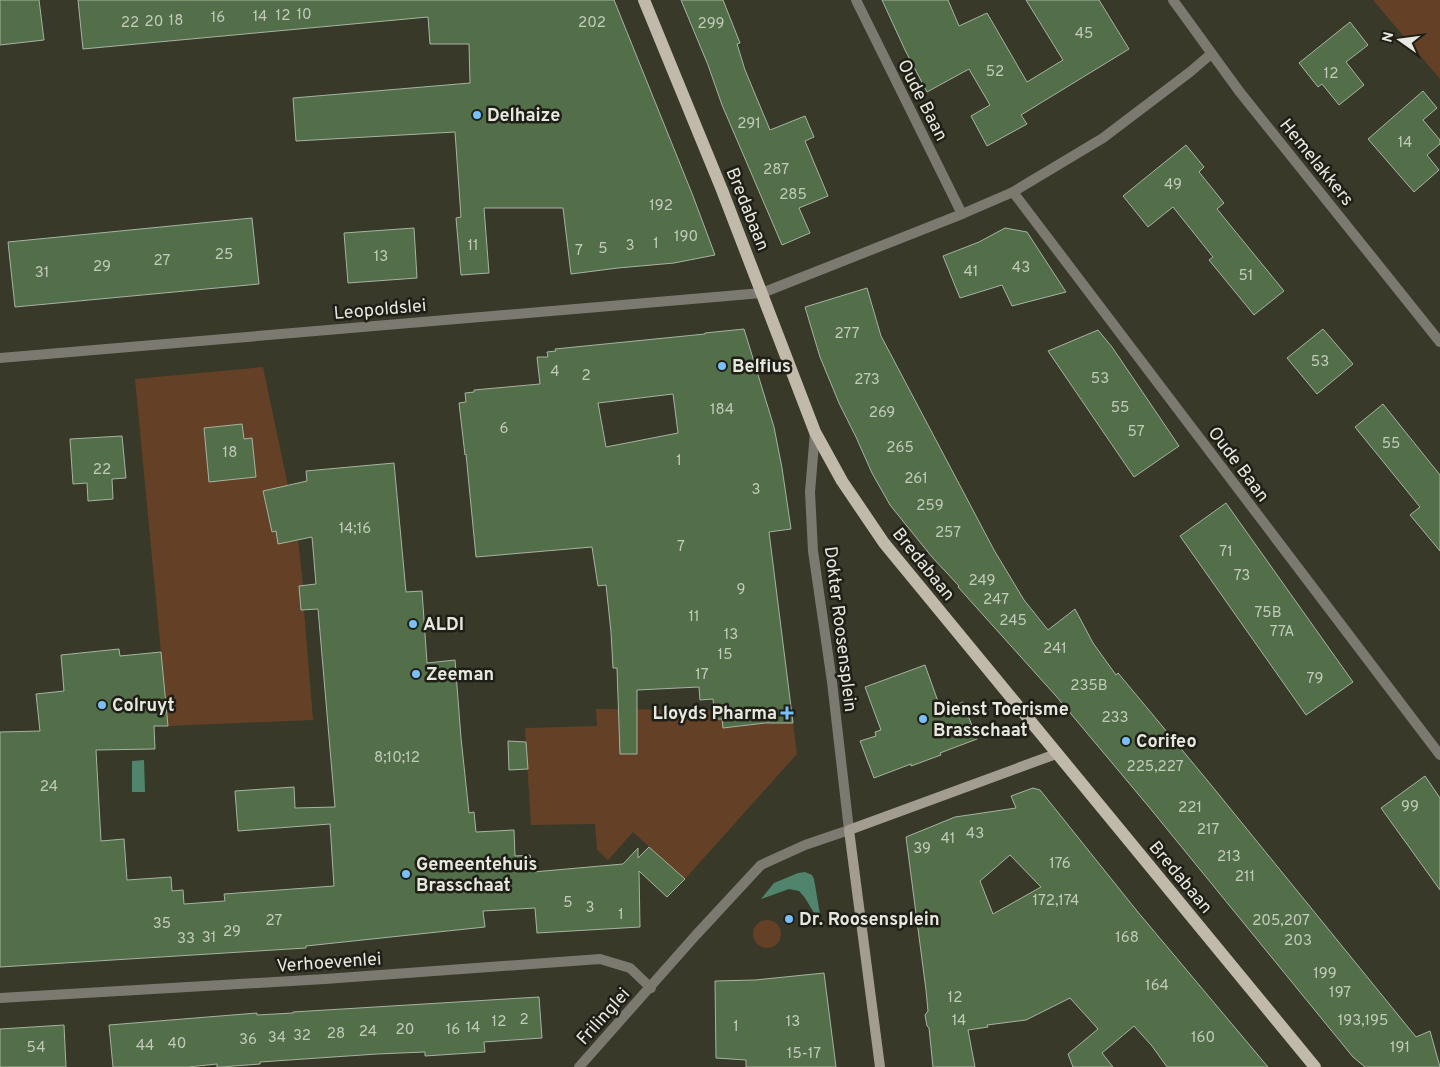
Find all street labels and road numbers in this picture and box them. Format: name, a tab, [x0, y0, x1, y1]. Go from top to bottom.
street label: Oude Baan	[891, 56, 952, 145]
street label: Hemelakkers	[1274, 115, 1358, 211]
street label: Bredabaan	[720, 165, 774, 255]
street label: Leopoldslei	[333, 295, 427, 326]
street label: Oude Baan	[1202, 423, 1274, 507]
street label: Bredabaan	[886, 524, 959, 606]
street label: Dokter Roosensplein	[818, 545, 861, 713]
street label: Bredabaan	[1143, 837, 1217, 919]
street label: Verhoevenlei	[276, 948, 382, 979]
street label: Frilinglei	[572, 984, 636, 1050]

